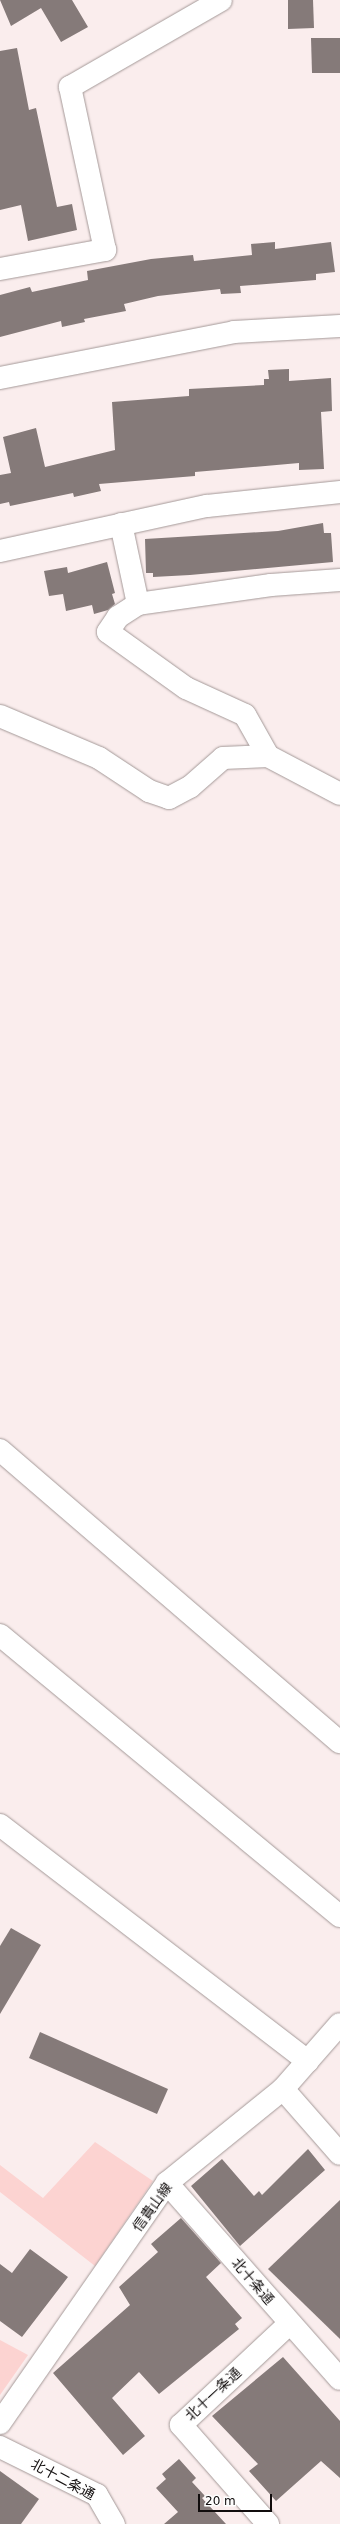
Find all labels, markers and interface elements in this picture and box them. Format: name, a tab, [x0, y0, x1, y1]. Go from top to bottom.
street label: 信貴山線	[129, 2179, 175, 2235]
street label: 北十条通	[228, 2254, 278, 2308]
street label: 北十一条通	[182, 2364, 244, 2424]
street label: 北十二条通	[28, 2455, 98, 2503]
scale bar	[200, 2486, 274, 2512]
text: 20 m	[205, 2494, 236, 2508]

